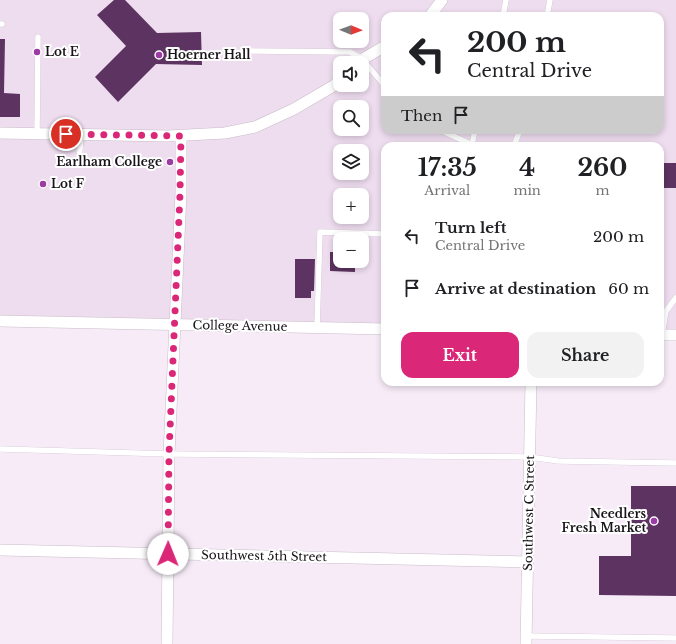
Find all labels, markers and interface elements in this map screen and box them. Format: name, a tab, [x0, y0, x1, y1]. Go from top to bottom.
north arrow	[333, 12, 369, 48]
map controls	[333, 12, 369, 268]
text: 200 m	[467, 25, 566, 60]
icon: left	[401, 28, 453, 80]
place label: Lot E	[45, 44, 79, 59]
marker: Lot E	[32, 47, 42, 57]
place label: Hoerner Hall	[167, 47, 251, 62]
marker: Hoerner Hall	[154, 50, 164, 60]
button: sound	[333, 56, 369, 92]
text: Central Drive	[467, 60, 592, 82]
button: search	[333, 100, 369, 136]
icon: arrive	[450, 104, 472, 126]
text: Then	[401, 106, 442, 125]
pin	[49, 117, 83, 151]
icon: arrive	[55, 123, 77, 145]
button: layers	[333, 144, 369, 180]
text: 17:35	[418, 153, 477, 182]
text: 4	[519, 153, 535, 182]
text: 260	[577, 153, 627, 182]
place label: Earlham College	[56, 154, 162, 169]
marker: Earlham College	[165, 157, 175, 167]
place label: Lot F	[51, 176, 85, 191]
marker: Lot F	[38, 179, 48, 189]
text: Arrival	[424, 182, 470, 199]
text: min	[513, 182, 541, 199]
text: m	[595, 182, 609, 199]
button: +	[333, 188, 369, 224]
text: Turn left	[435, 218, 506, 237]
icon: left	[401, 225, 423, 247]
text: 200 m	[593, 227, 644, 246]
button: −	[333, 232, 369, 268]
text: Central Drive	[435, 237, 525, 254]
icon: arrive	[401, 277, 423, 299]
text: Arrive at destination	[435, 279, 596, 298]
text: 60 m	[608, 279, 649, 298]
street label: College Avenue	[192, 317, 288, 334]
button: Exit	[401, 332, 519, 378]
button: Share	[527, 332, 644, 378]
street label: Southwest C Street	[520, 455, 537, 571]
place label: Needlers Fresh Market	[562, 506, 646, 535]
marker: Needlers Fresh Market	[649, 516, 659, 526]
position arrow	[147, 533, 189, 575]
street label: Southwest 5th Street	[201, 547, 327, 564]

